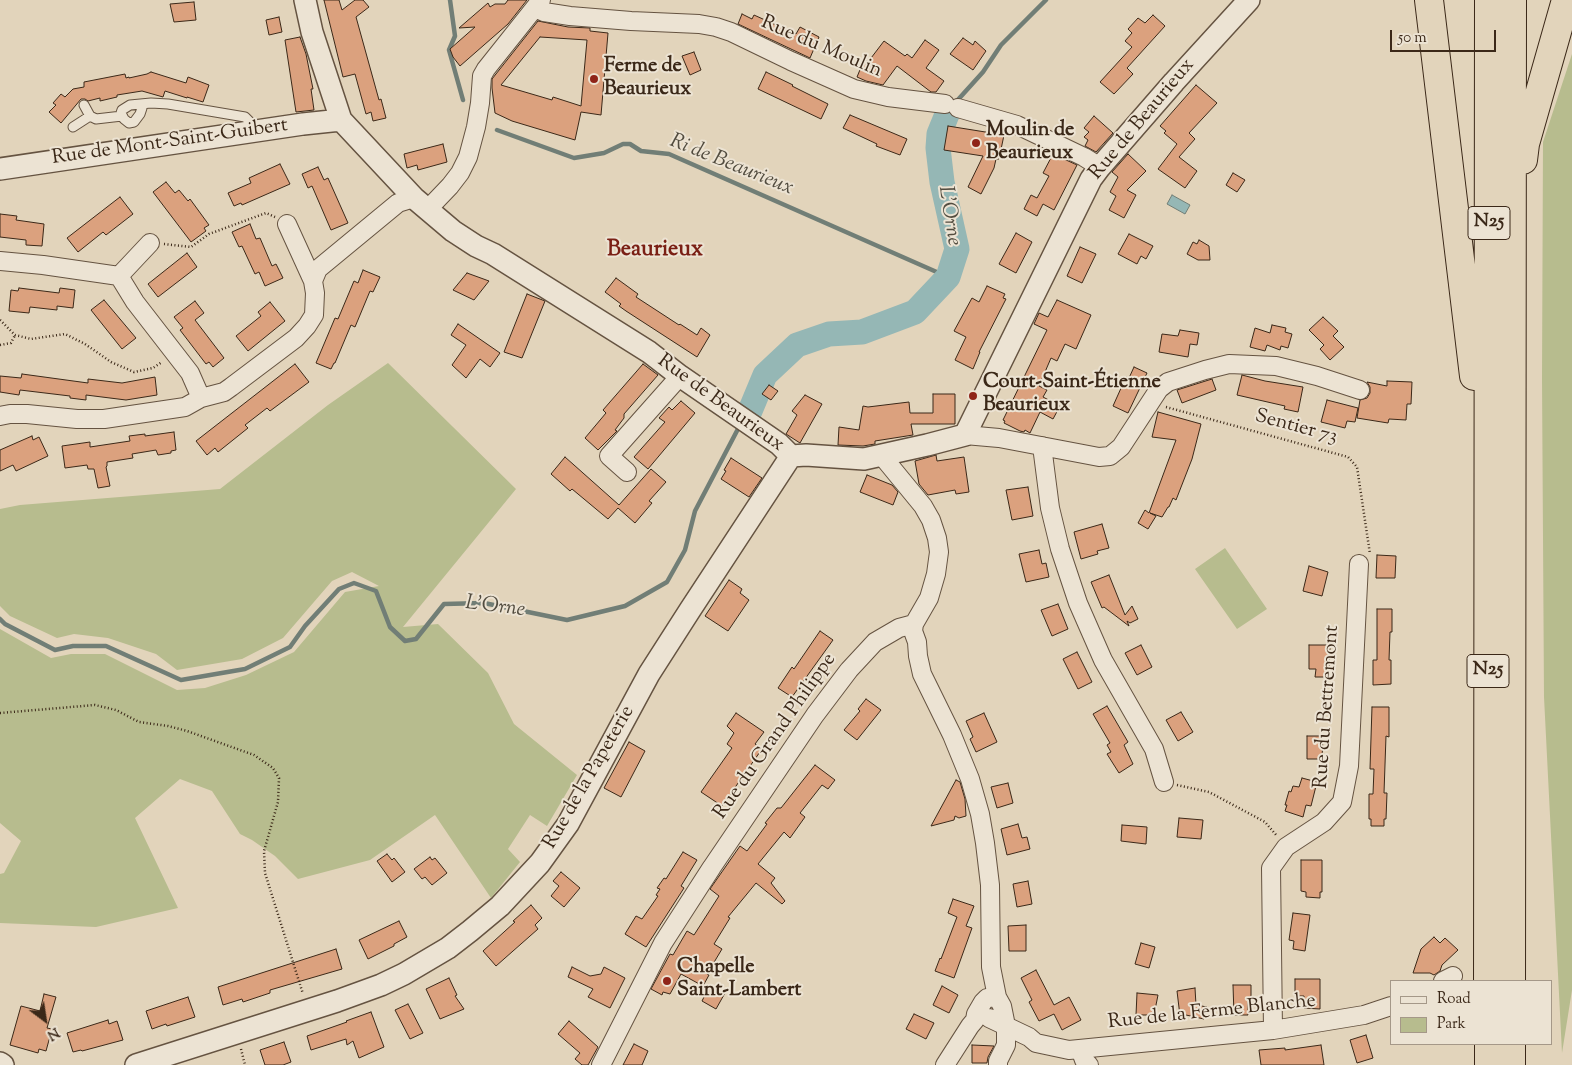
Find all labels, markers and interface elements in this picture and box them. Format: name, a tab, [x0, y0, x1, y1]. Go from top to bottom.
street label: Rue du Moulin	[757, 12, 885, 84]
scale bar	[1392, 20, 1498, 52]
text: 50 m	[1398, 28, 1427, 49]
street label: Rue de Beaurieux	[1085, 55, 1201, 185]
place label: Ferme de Beaurieux	[604, 56, 691, 103]
marker: Ferme de Beaurieux	[588, 73, 600, 85]
street label: Rue de Mont-Saint-Guibert	[51, 115, 289, 171]
place label: Moulin de Beaurieux	[986, 120, 1074, 167]
water label: Ri de Beaurieux	[665, 130, 797, 202]
marker: Moulin de Beaurieux	[970, 137, 982, 149]
water label: L'Orne	[931, 184, 965, 248]
road number: N25	[1468, 207, 1510, 240]
district label: Beaurieux	[607, 238, 703, 264]
street label: Rue de Beaurieux	[652, 350, 788, 458]
place label: Court-Saint-Étienne Beaurieux	[983, 372, 1161, 419]
marker: Court-Saint-Étienne Beaurieux	[967, 390, 979, 402]
street label: Sentier 73	[1252, 405, 1340, 451]
water label: L'Orne	[464, 592, 526, 624]
street label: Rue du Bettremont	[1310, 624, 1346, 790]
street label: Rue du Grand Philippe	[710, 649, 842, 825]
road number: N25	[1467, 654, 1509, 688]
street label: Rue de la Papeterie	[539, 702, 641, 854]
place label: Chapelle Saint-Lambert	[677, 957, 801, 1004]
marker: Chapelle Saint-Lambert	[661, 975, 673, 987]
legend	[1390, 980, 1552, 1045]
text: Road	[1437, 989, 1471, 1010]
street label: Rue de la Ferme Blanche	[1107, 990, 1317, 1036]
north arrow	[20, 995, 70, 1045]
text: Park	[1437, 1014, 1466, 1035]
text: N	[43, 1021, 63, 1044]

